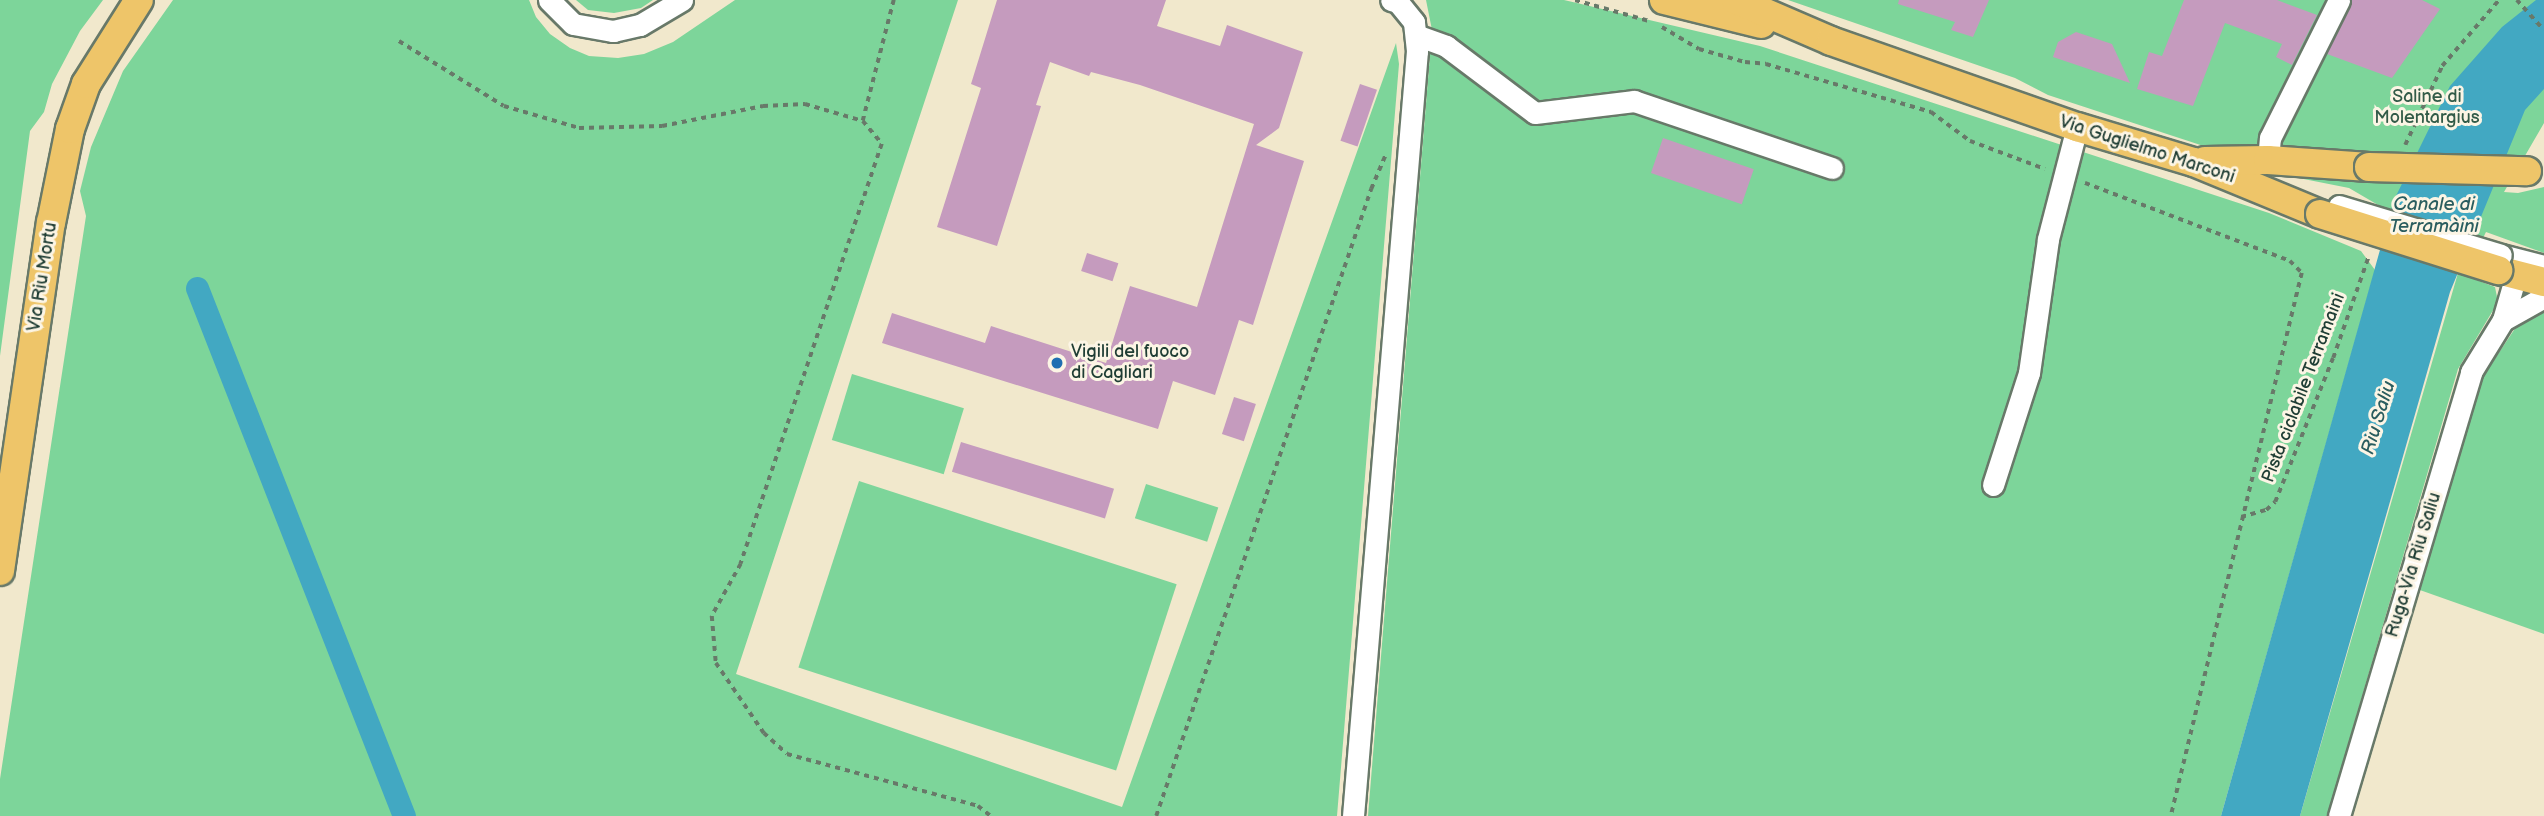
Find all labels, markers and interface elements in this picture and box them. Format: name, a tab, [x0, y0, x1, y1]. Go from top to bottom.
park label: Saline di Molentargius	[2374, 87, 2480, 130]
street label: Via Guglielmo Marconi	[2057, 111, 2237, 189]
water label: Canale di Terramàini	[2389, 194, 2479, 238]
street label: Via Riu Mortu	[24, 221, 62, 333]
street label: Pista ciclabile Terramaini	[2258, 290, 2350, 486]
place label: Vigili del fuoco di Cagliari	[1071, 342, 1189, 384]
marker: Vigili del fuoco di Cagliari	[1049, 355, 1065, 371]
water label: Riu Saliu	[2357, 378, 2401, 458]
street label: Ruga-Via Riu Saliu	[2382, 490, 2446, 640]

